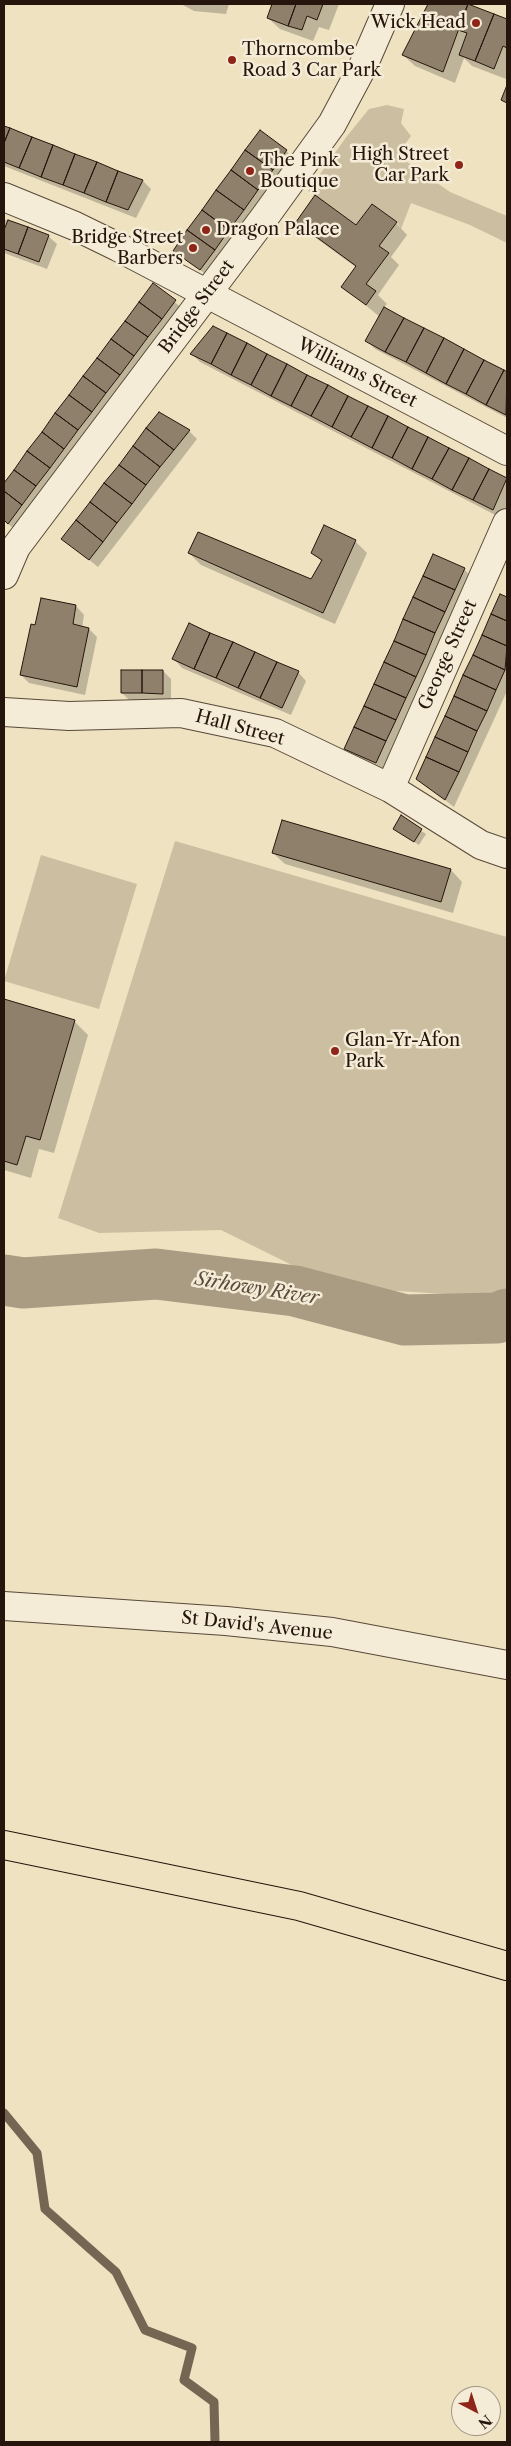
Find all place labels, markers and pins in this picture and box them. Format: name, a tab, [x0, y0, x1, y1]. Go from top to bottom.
place label: Wick Head	[371, 12, 466, 34]
marker: Wick Head	[470, 17, 482, 29]
place label: Thorncombe Road 3 Car Park	[242, 39, 381, 82]
marker: Thorncombe Road 3 Car Park	[226, 54, 238, 66]
place label: High Street Car Park	[352, 144, 449, 186]
place label: The Pink Boutique	[260, 150, 339, 192]
marker: High Street Car Park	[453, 159, 465, 171]
marker: The Pink Boutique	[244, 165, 256, 177]
place label: Dragon Palace	[216, 219, 340, 241]
marker: Dragon Palace	[200, 224, 212, 236]
place label: Bridge Street Barbers	[71, 227, 183, 270]
marker: Bridge Street Barbers	[187, 242, 199, 254]
place label: Glan-Yr-Afon Park	[345, 1030, 460, 1072]
marker: Glan-Yr-Afon Park	[329, 1045, 341, 1057]

